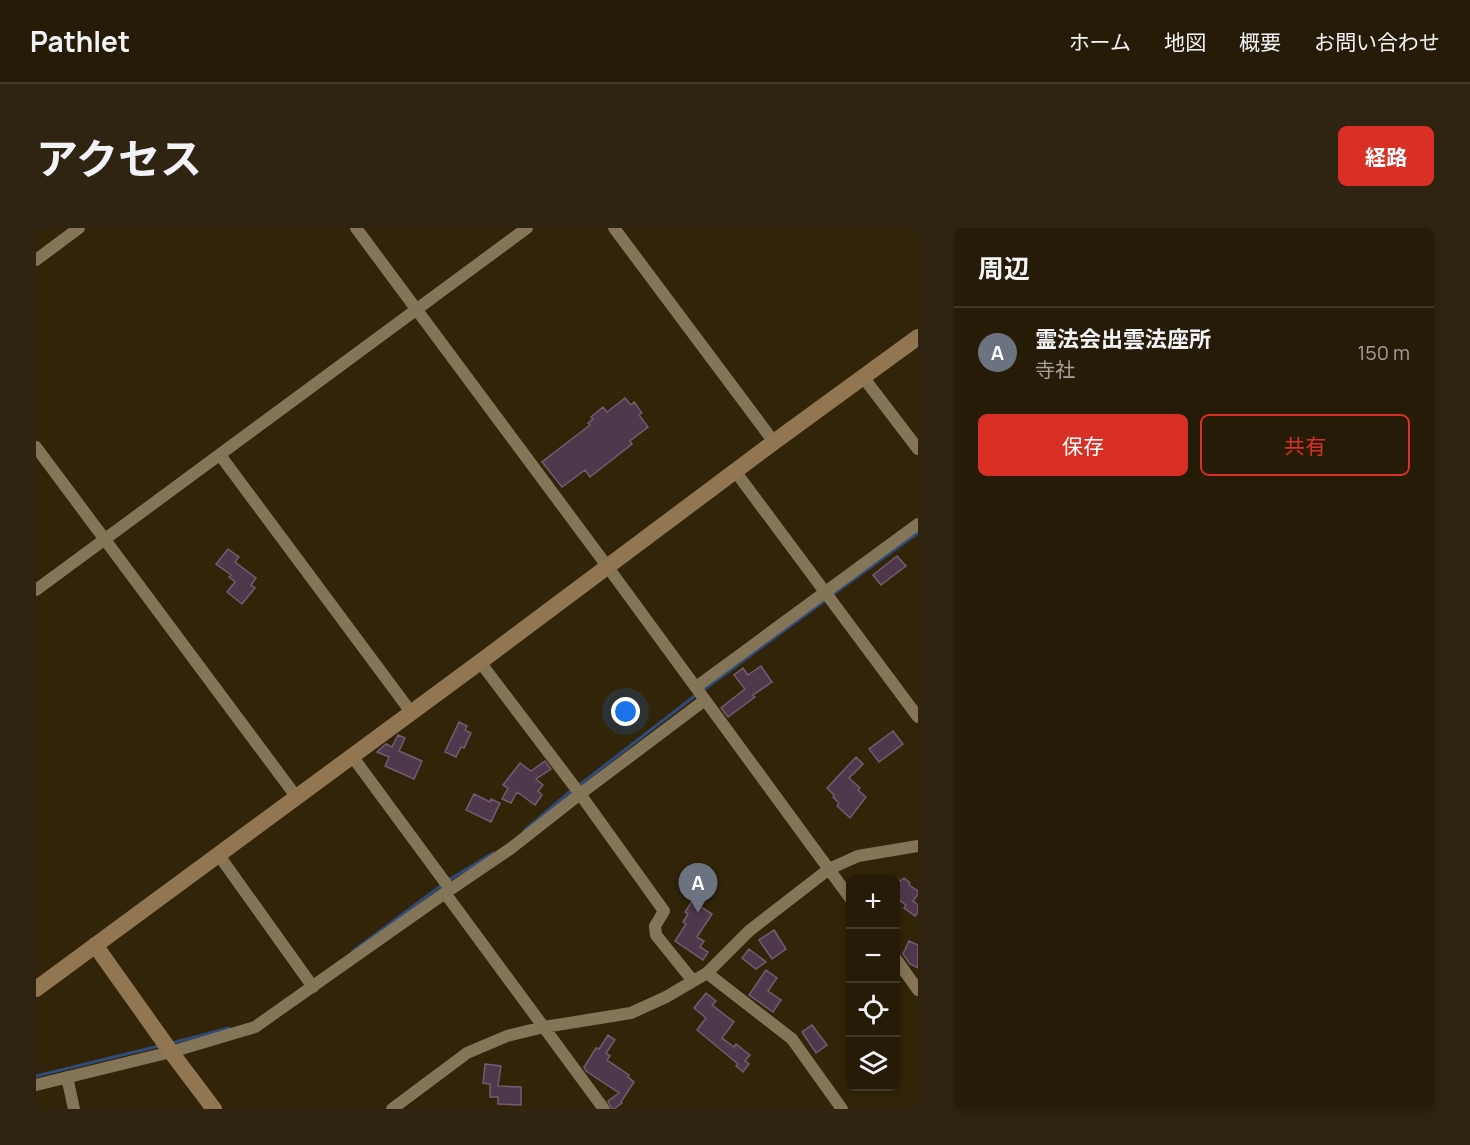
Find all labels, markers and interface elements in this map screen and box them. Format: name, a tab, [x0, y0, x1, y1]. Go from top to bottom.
text: Pathlet	[30, 22, 130, 60]
text: ホーム	[1069, 28, 1131, 56]
text: 地図	[1164, 28, 1206, 56]
text: 概要	[1239, 28, 1281, 56]
text: お問い合わせ	[1314, 28, 1440, 56]
button: 経路	[1338, 126, 1434, 186]
text: アクセス	[36, 129, 202, 187]
text: 周辺	[978, 250, 1030, 286]
text: 霊法会出雲法座所	[1035, 324, 1211, 354]
text: A	[991, 339, 1004, 366]
text: 150 m	[1357, 339, 1410, 366]
text: 寺社	[1035, 356, 1075, 383]
button: 保存	[978, 414, 1188, 476]
button: 共有	[1200, 414, 1410, 476]
your location	[611, 697, 640, 726]
pin: A	[678, 864, 718, 913]
map controls	[846, 875, 900, 1091]
button: +	[846, 875, 900, 929]
button: −	[846, 929, 900, 983]
button: locate	[846, 983, 900, 1037]
button: layers	[846, 1037, 900, 1091]

